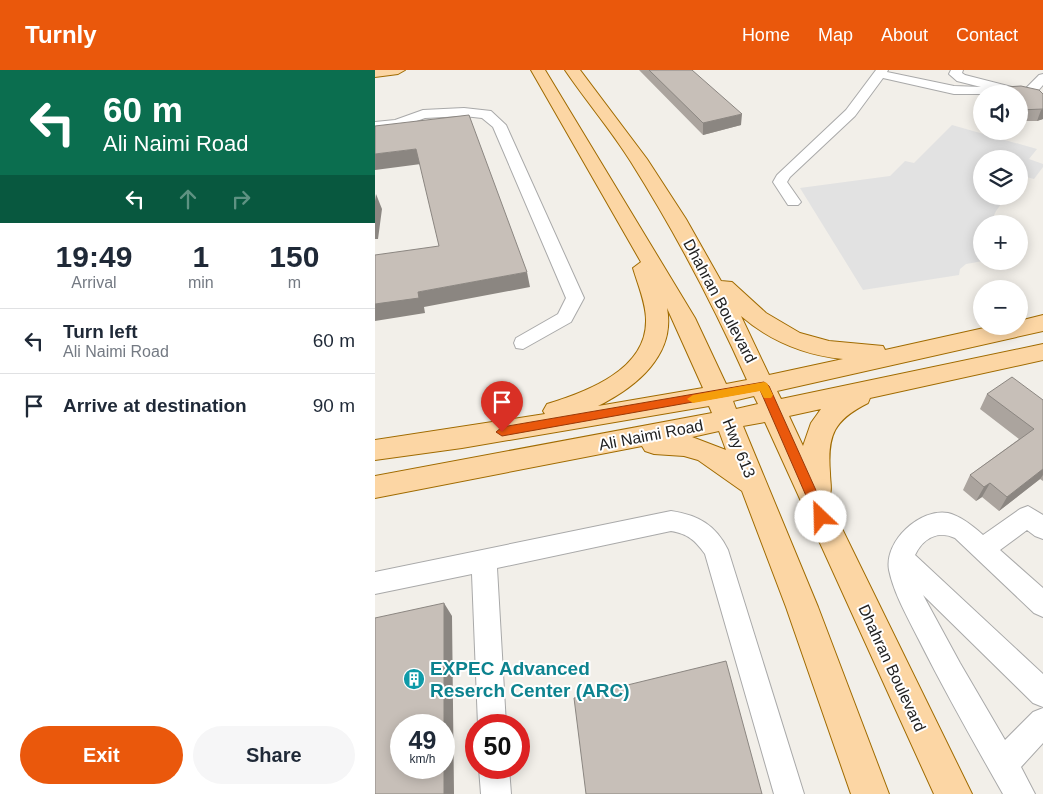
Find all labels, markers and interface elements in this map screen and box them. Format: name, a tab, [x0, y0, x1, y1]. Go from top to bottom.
text: Turnly	[25, 21, 97, 48]
text: Home	[742, 25, 790, 45]
text: Map	[818, 25, 853, 45]
text: About	[881, 25, 928, 45]
text: Contact	[956, 25, 1018, 45]
map controls	[973, 85, 1028, 335]
button: sound	[973, 85, 1028, 140]
icon: left	[20, 90, 85, 155]
text: 60 m	[103, 90, 183, 129]
text: Ali Naimi Road	[103, 131, 249, 156]
button: layers	[973, 150, 1028, 205]
icon: left	[121, 185, 149, 213]
icon: ahead	[174, 185, 202, 213]
icon: right	[227, 185, 255, 213]
button: +	[973, 215, 1028, 270]
street label: Dhahran Boulevard	[680, 236, 760, 366]
text: 19:49	[56, 240, 132, 273]
text: 1	[192, 240, 209, 273]
text: 150	[269, 240, 319, 273]
text: Arrival	[71, 274, 117, 291]
text: min	[188, 274, 214, 291]
text: m	[288, 274, 301, 291]
button: −	[973, 280, 1028, 335]
text: Turn left	[63, 321, 138, 342]
icon: left	[20, 327, 48, 355]
text: 60 m	[313, 330, 355, 351]
text: Ali Naimi Road	[63, 343, 169, 360]
pin	[481, 381, 523, 432]
icon: arrive	[488, 388, 516, 416]
icon: arrive	[20, 392, 48, 420]
text: Arrive at destination	[63, 395, 247, 416]
text: 90 m	[313, 395, 355, 416]
street label: Hwy 613	[719, 416, 759, 480]
street label: Ali Naimi Road	[597, 417, 705, 453]
position arrow	[794, 490, 846, 542]
street label: Dhahran Boulevard	[855, 602, 929, 734]
place label: EXPEC Advanced Reserch Center (ARC)	[430, 658, 630, 701]
building icon: EXPEC Advanced Reserch Center (ARC)	[402, 667, 426, 691]
speed limit sign: 50	[465, 714, 530, 779]
button: Exit	[20, 726, 183, 784]
button: Share	[193, 726, 355, 784]
text: 49	[409, 726, 436, 754]
text: km/h	[409, 752, 436, 766]

